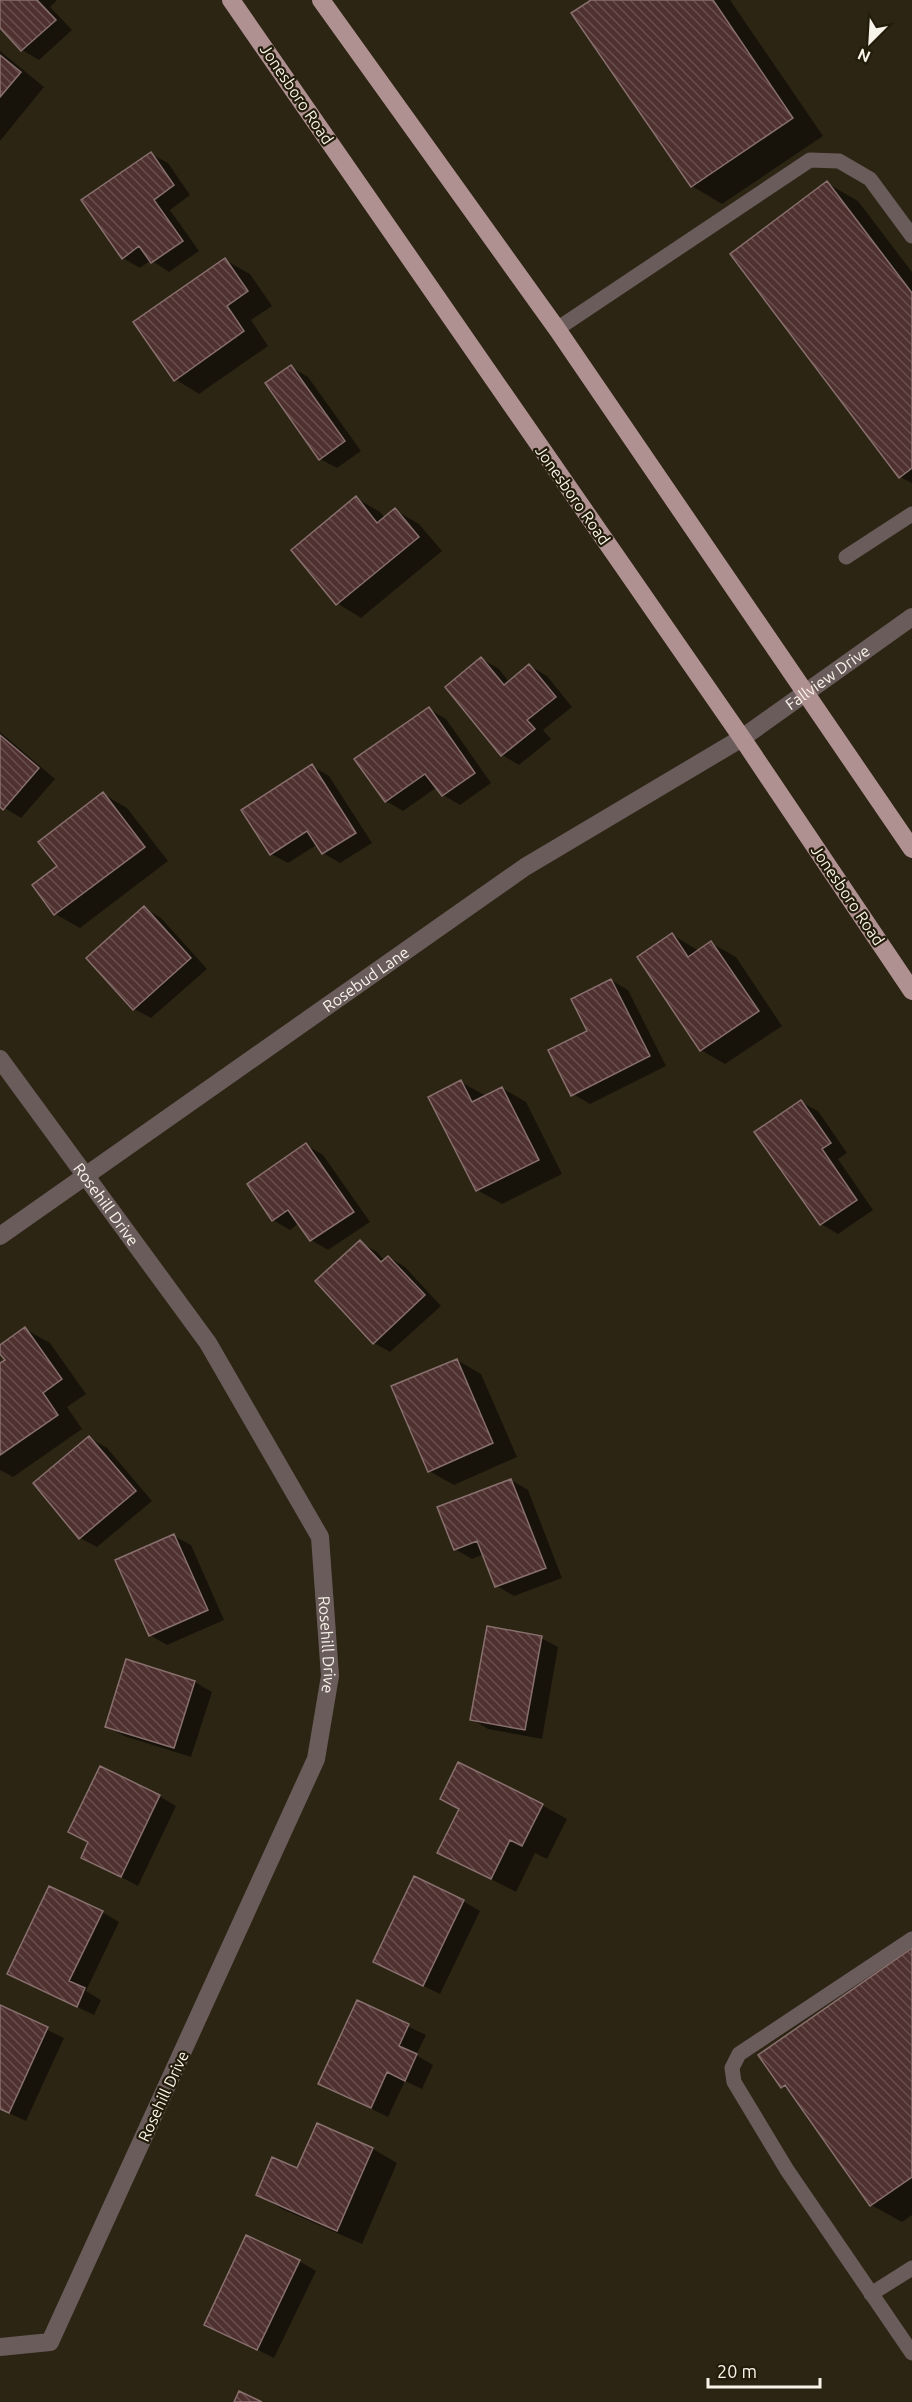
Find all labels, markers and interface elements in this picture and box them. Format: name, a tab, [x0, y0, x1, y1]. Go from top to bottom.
north arrow	[840, 12, 900, 72]
street label: Jonesboro Road	[257, 41, 337, 147]
text: N	[855, 45, 873, 66]
street label: Jonesboro Road	[532, 442, 614, 548]
street label: Fallview Drive	[782, 641, 873, 713]
street label: Jonesboro Road	[808, 842, 888, 948]
street label: Rosebud Lane	[319, 943, 412, 1015]
street label: Rosehill Drive	[70, 1159, 143, 1249]
street label: Rosehill Drive	[315, 1595, 339, 1695]
street label: Rosehill Drive	[134, 2048, 192, 2144]
scale bar	[708, 2351, 820, 2389]
text: 20 m	[717, 2361, 757, 2381]

